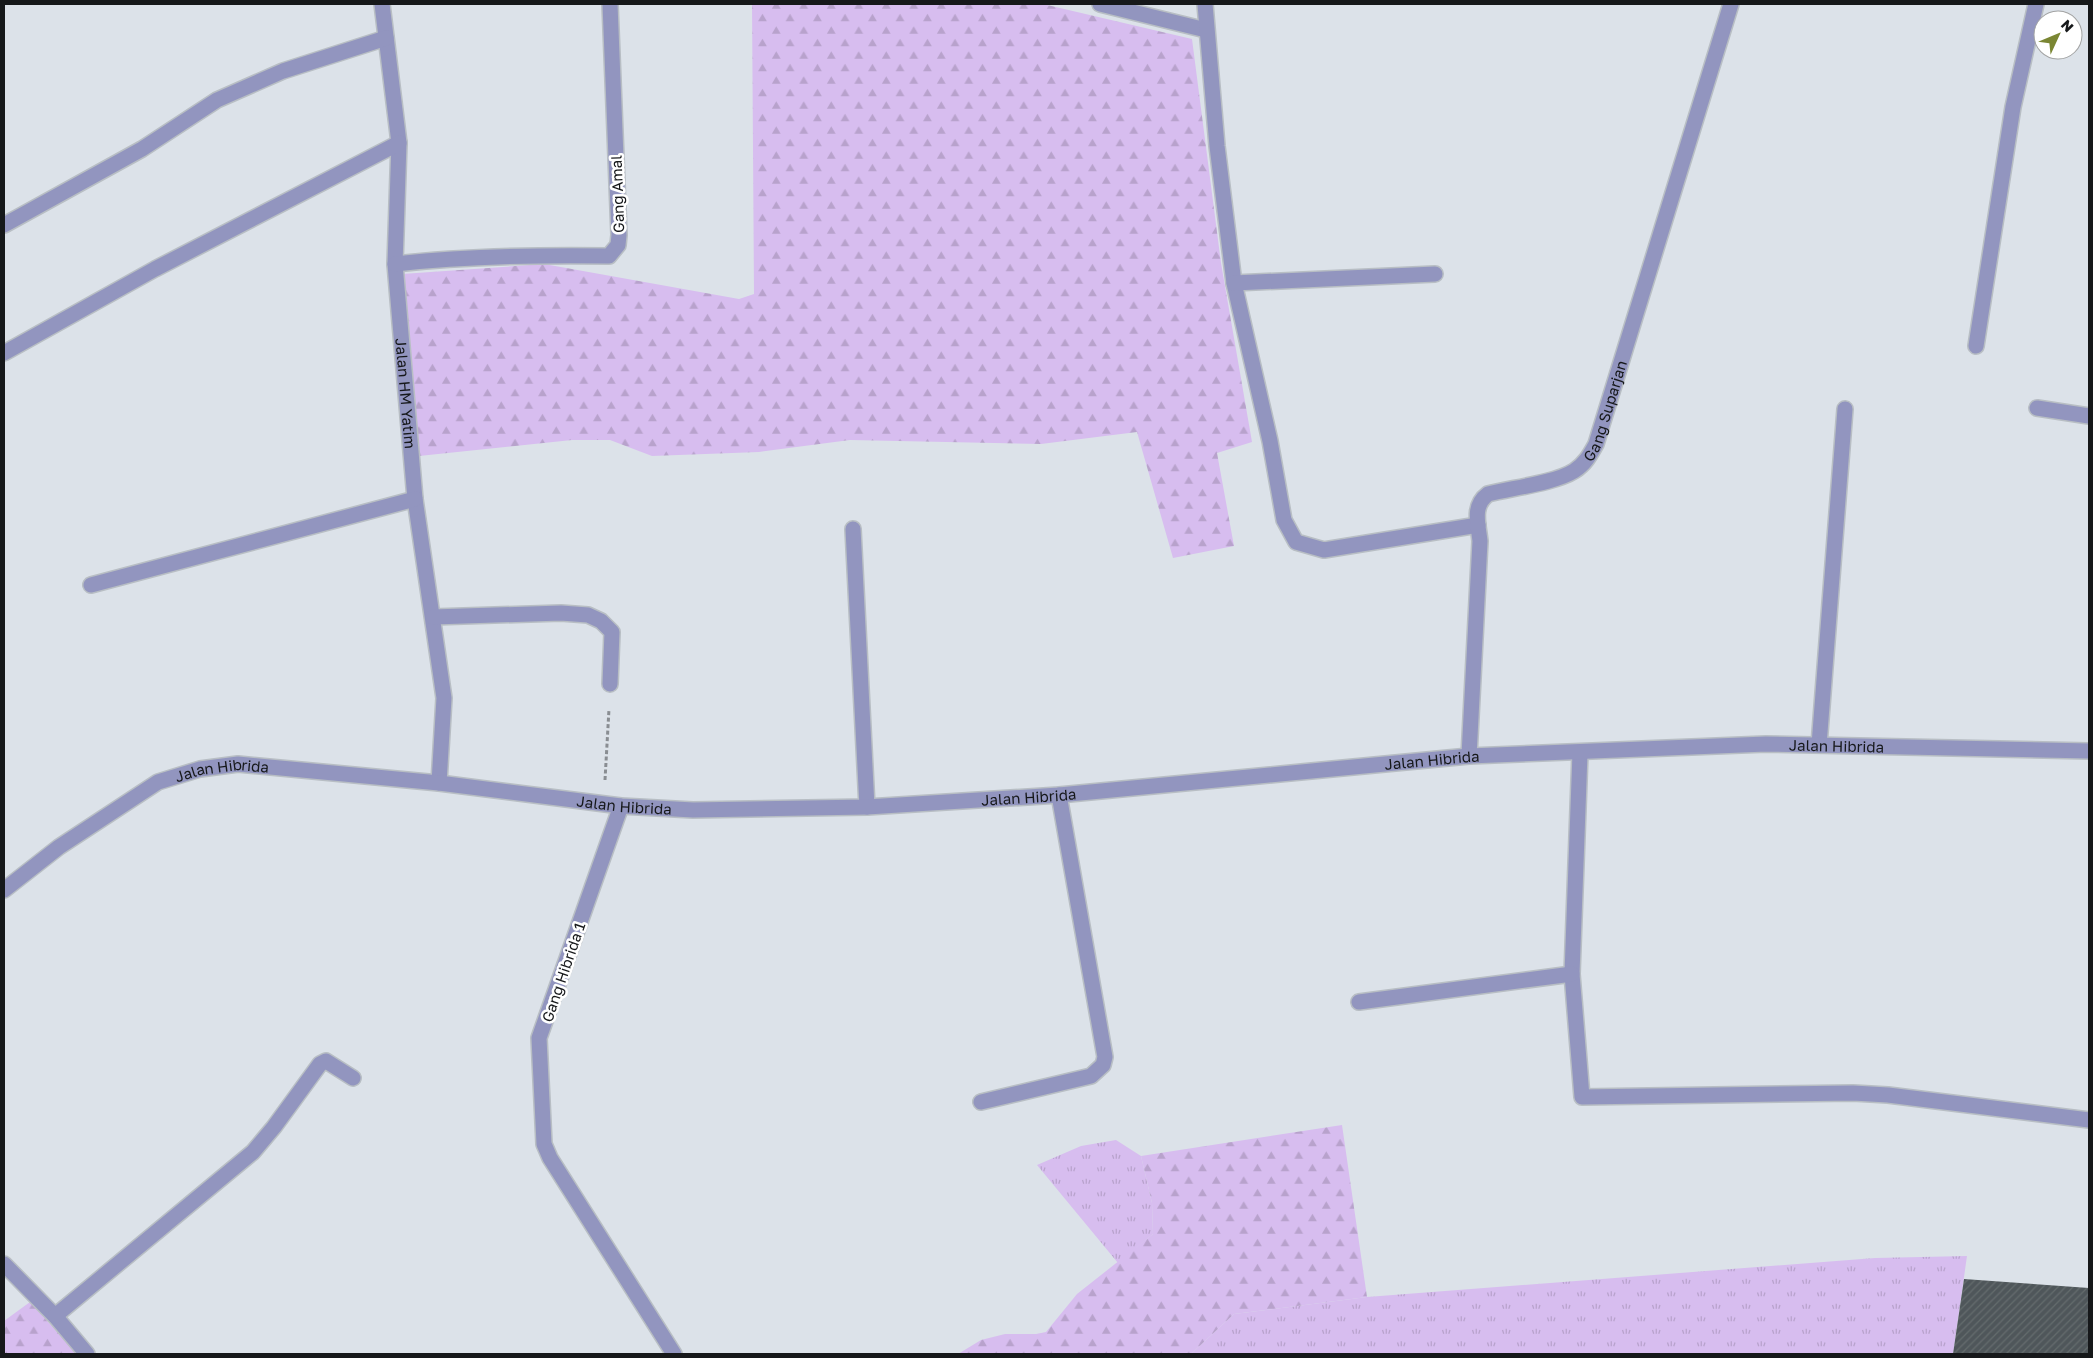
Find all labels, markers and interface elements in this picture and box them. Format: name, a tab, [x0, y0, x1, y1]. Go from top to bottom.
north arrow	[2033, 10, 2083, 60]
text: N	[2058, 16, 2078, 35]
street label: Gang Amal	[607, 155, 627, 233]
street label: Jalan HM Yatim	[392, 337, 420, 450]
street label: Gang Suparjan	[1579, 358, 1630, 465]
street label: Jalan Hibrida	[1789, 735, 1884, 756]
street label: Jalan Hibrida	[1384, 747, 1480, 773]
street label: Jalan Hibrida	[173, 755, 270, 785]
street label: Jalan Hibrida	[981, 784, 1077, 809]
street label: Jalan Hibrida	[576, 791, 672, 818]
street label: Gang Hibrida 1	[537, 920, 589, 1024]

